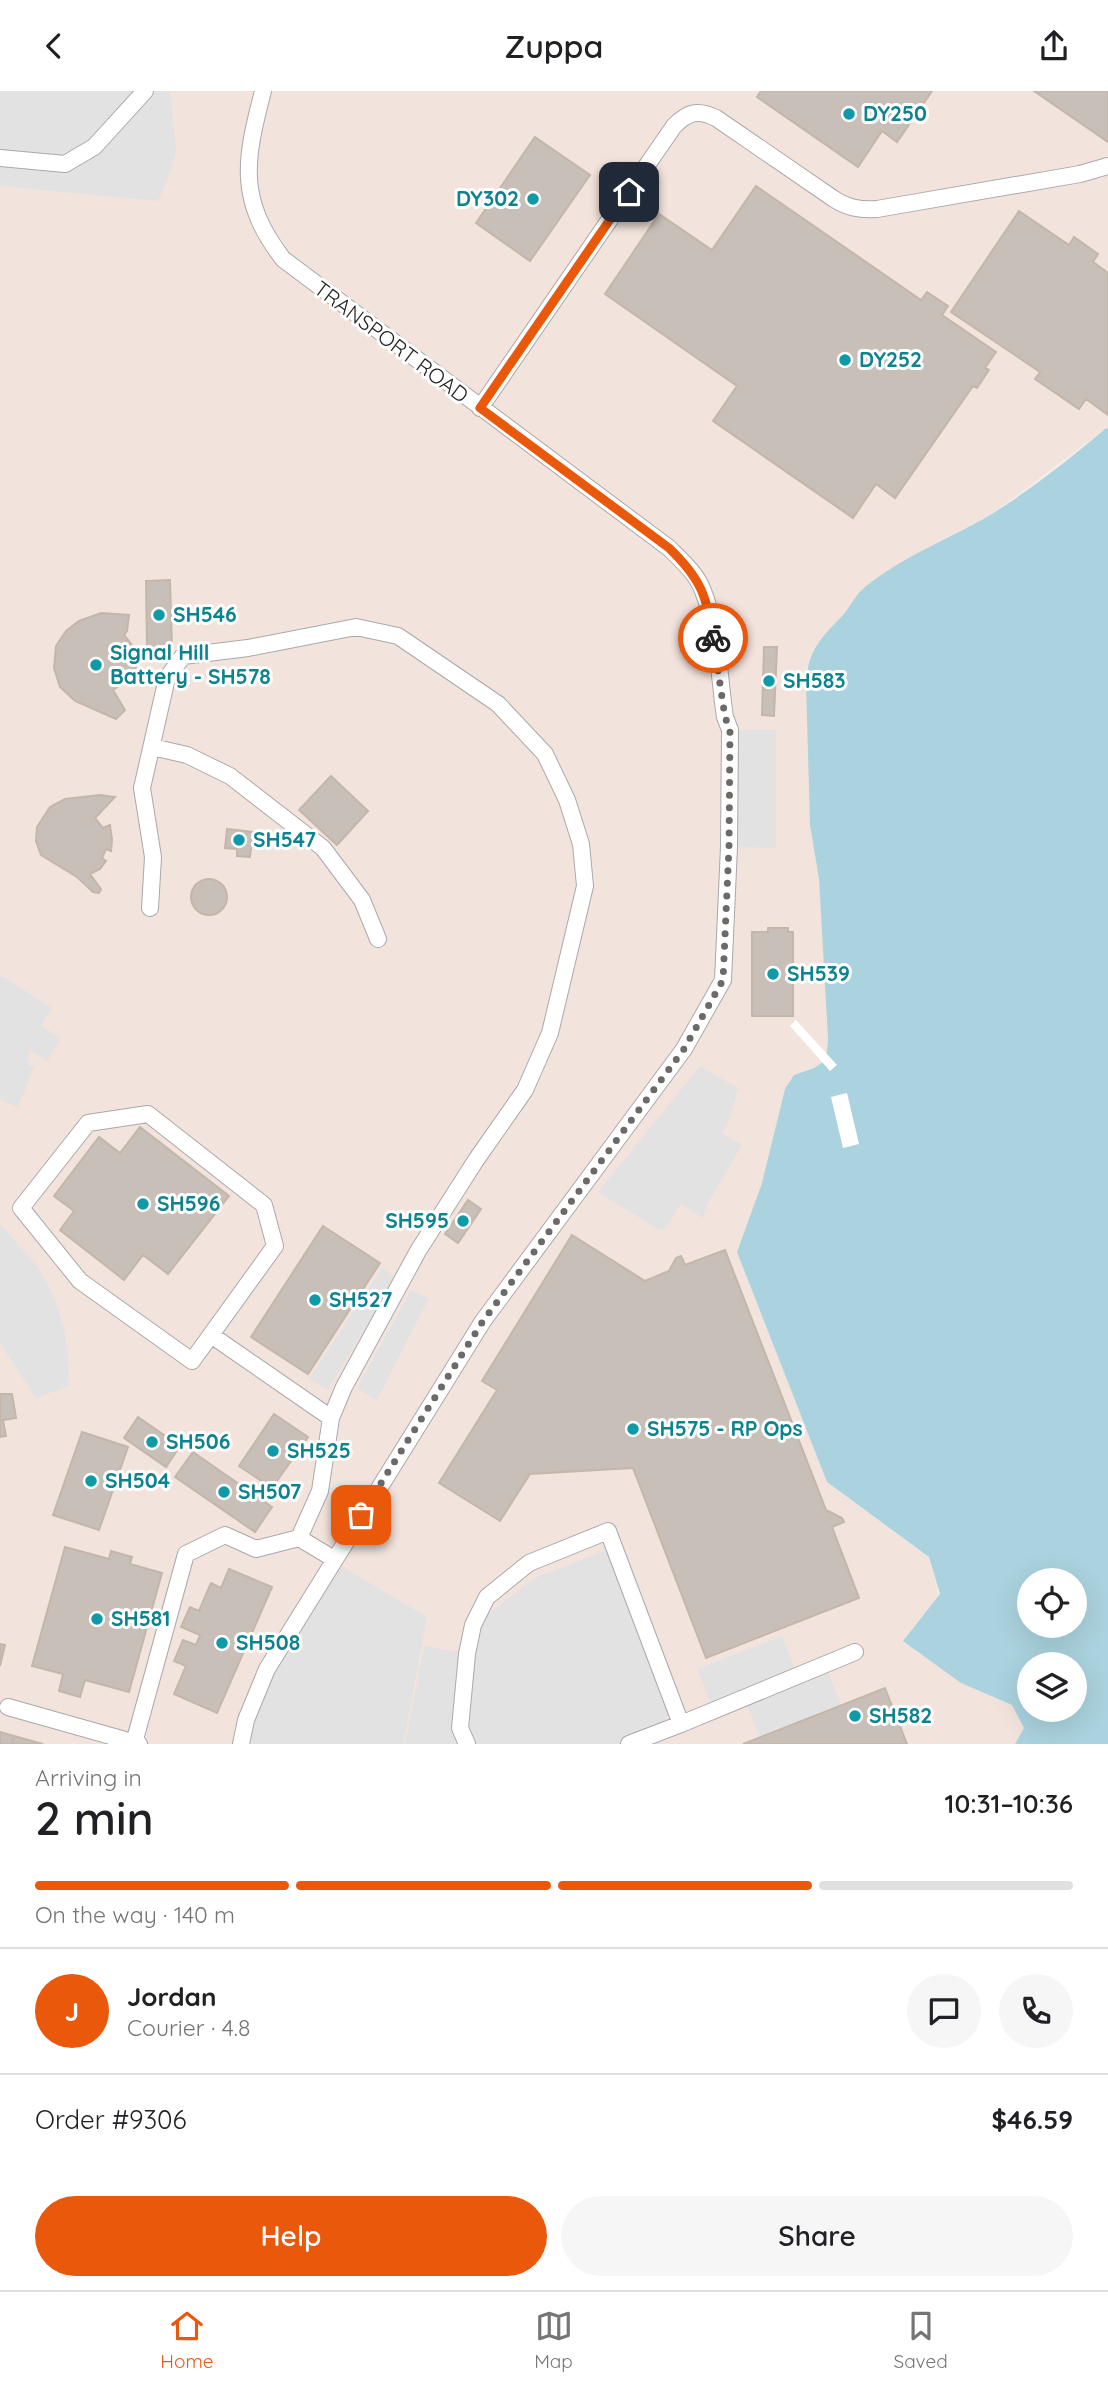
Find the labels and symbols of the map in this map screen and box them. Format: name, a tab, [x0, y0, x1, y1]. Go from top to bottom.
place label: DY250	[863, 100, 927, 126]
marker: DY250	[841, 106, 857, 122]
pin	[599, 162, 659, 222]
place label: DY302	[456, 185, 519, 211]
marker: DY302	[525, 191, 541, 207]
street label: TRANSPORT ROAD	[309, 275, 474, 408]
place label: DY252	[859, 346, 922, 372]
marker: DY252	[837, 352, 853, 368]
place label: SH546	[173, 601, 237, 627]
courier	[678, 603, 748, 673]
marker: SH546	[151, 607, 167, 623]
place label: Signal Hill Battery - SH578	[110, 639, 271, 689]
marker: Signal Hill Battery - SH578	[88, 657, 104, 673]
place label: SH583	[783, 667, 846, 693]
marker: SH583	[761, 673, 777, 689]
place label: SH547	[253, 826, 316, 852]
marker: SH547	[231, 832, 247, 848]
place label: SH539	[787, 960, 850, 986]
marker: SH539	[765, 966, 781, 982]
place label: SH596	[157, 1190, 220, 1216]
marker: SH596	[135, 1196, 151, 1212]
place label: SH595	[385, 1207, 449, 1233]
marker: SH595	[455, 1213, 471, 1229]
place label: SH527	[329, 1286, 392, 1312]
marker: SH527	[307, 1292, 323, 1308]
place label: SH575 - RP Ops	[647, 1415, 803, 1441]
marker: SH575 - RP Ops	[625, 1421, 641, 1437]
place label: SH506	[166, 1428, 230, 1454]
marker: SH506	[144, 1434, 160, 1450]
place label: SH525	[287, 1437, 351, 1463]
marker: SH525	[265, 1443, 281, 1459]
place label: SH504	[105, 1467, 170, 1493]
marker: SH504	[83, 1473, 99, 1489]
place label: SH507	[238, 1478, 301, 1504]
marker: SH507	[216, 1484, 232, 1500]
pin	[331, 1485, 391, 1545]
place label: SH581	[111, 1605, 170, 1631]
marker: SH581	[89, 1611, 105, 1627]
place label: SH508	[236, 1629, 300, 1655]
marker: SH508	[214, 1635, 230, 1651]
place label: SH582	[869, 1702, 932, 1728]
marker: SH582	[847, 1708, 863, 1724]

